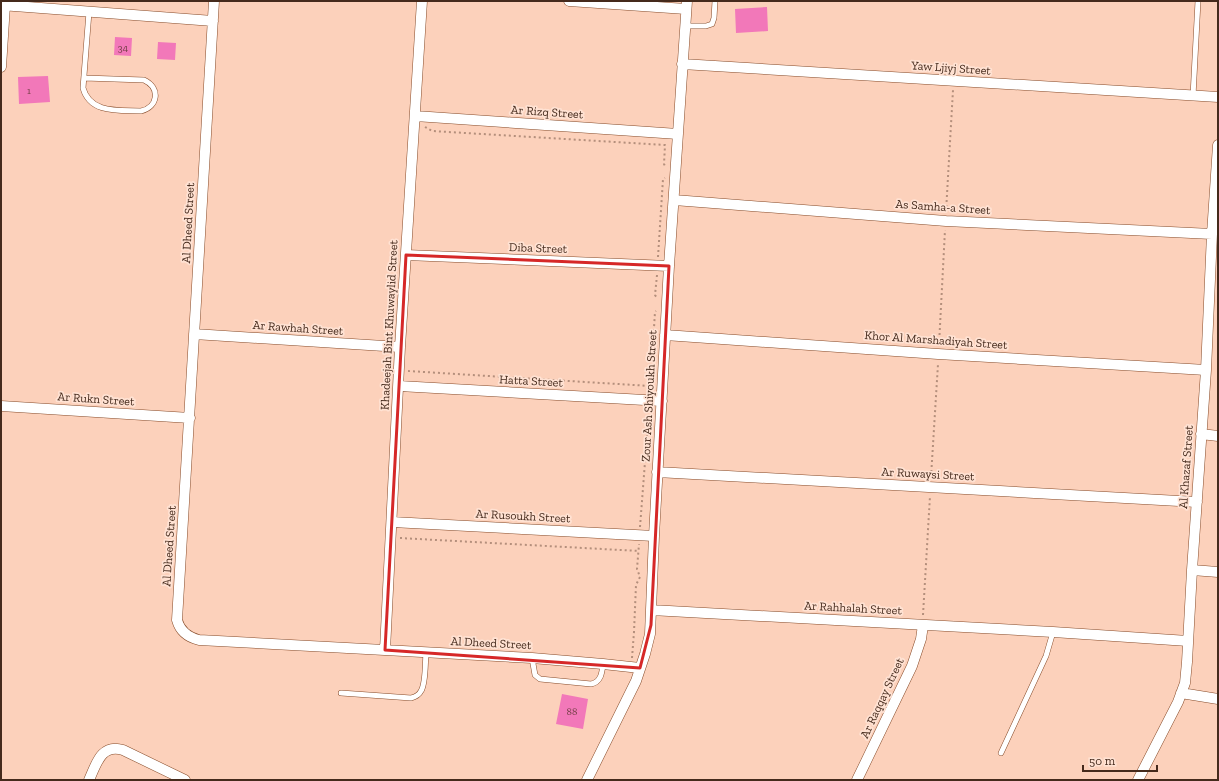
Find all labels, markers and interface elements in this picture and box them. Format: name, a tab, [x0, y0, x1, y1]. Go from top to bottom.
house number: 34	[118, 42, 129, 54]
street label: Yaw Ljiyj Street	[910, 58, 992, 79]
house number: 1	[27, 85, 31, 97]
street label: Ar Rizq Street	[510, 102, 584, 122]
street label: Al Dheed Street	[179, 182, 197, 264]
street label: As Samha-a Street	[895, 197, 991, 217]
street label: Khadeejah Bint Khuwaylid Street	[378, 239, 401, 410]
street label: Diba Street	[509, 240, 568, 256]
street label: Ar Rawhah Street	[252, 318, 344, 338]
street label: Khor Al Marshadiyah Street	[864, 328, 1008, 352]
street label: Zour Ash Shiyoukh Street	[639, 329, 659, 462]
street label: Hatta Street	[499, 372, 564, 390]
street label: Ar Rukn Street	[57, 389, 135, 409]
street label: Al Khazaf Street	[1176, 424, 1196, 509]
street label: Ar Ruwaysi Street	[881, 465, 975, 483]
street label: Al Dheed Street	[159, 505, 179, 587]
street label: Ar Rusoukh Street	[475, 507, 571, 525]
street label: Ar Rahhalah Street	[804, 598, 903, 618]
street label: Al Dheed Street	[450, 634, 532, 652]
street label: Ar Raqqay Street	[857, 655, 907, 740]
house number: 88	[567, 706, 577, 718]
scale bar	[1083, 747, 1157, 773]
text: 50 m	[1089, 754, 1116, 768]

